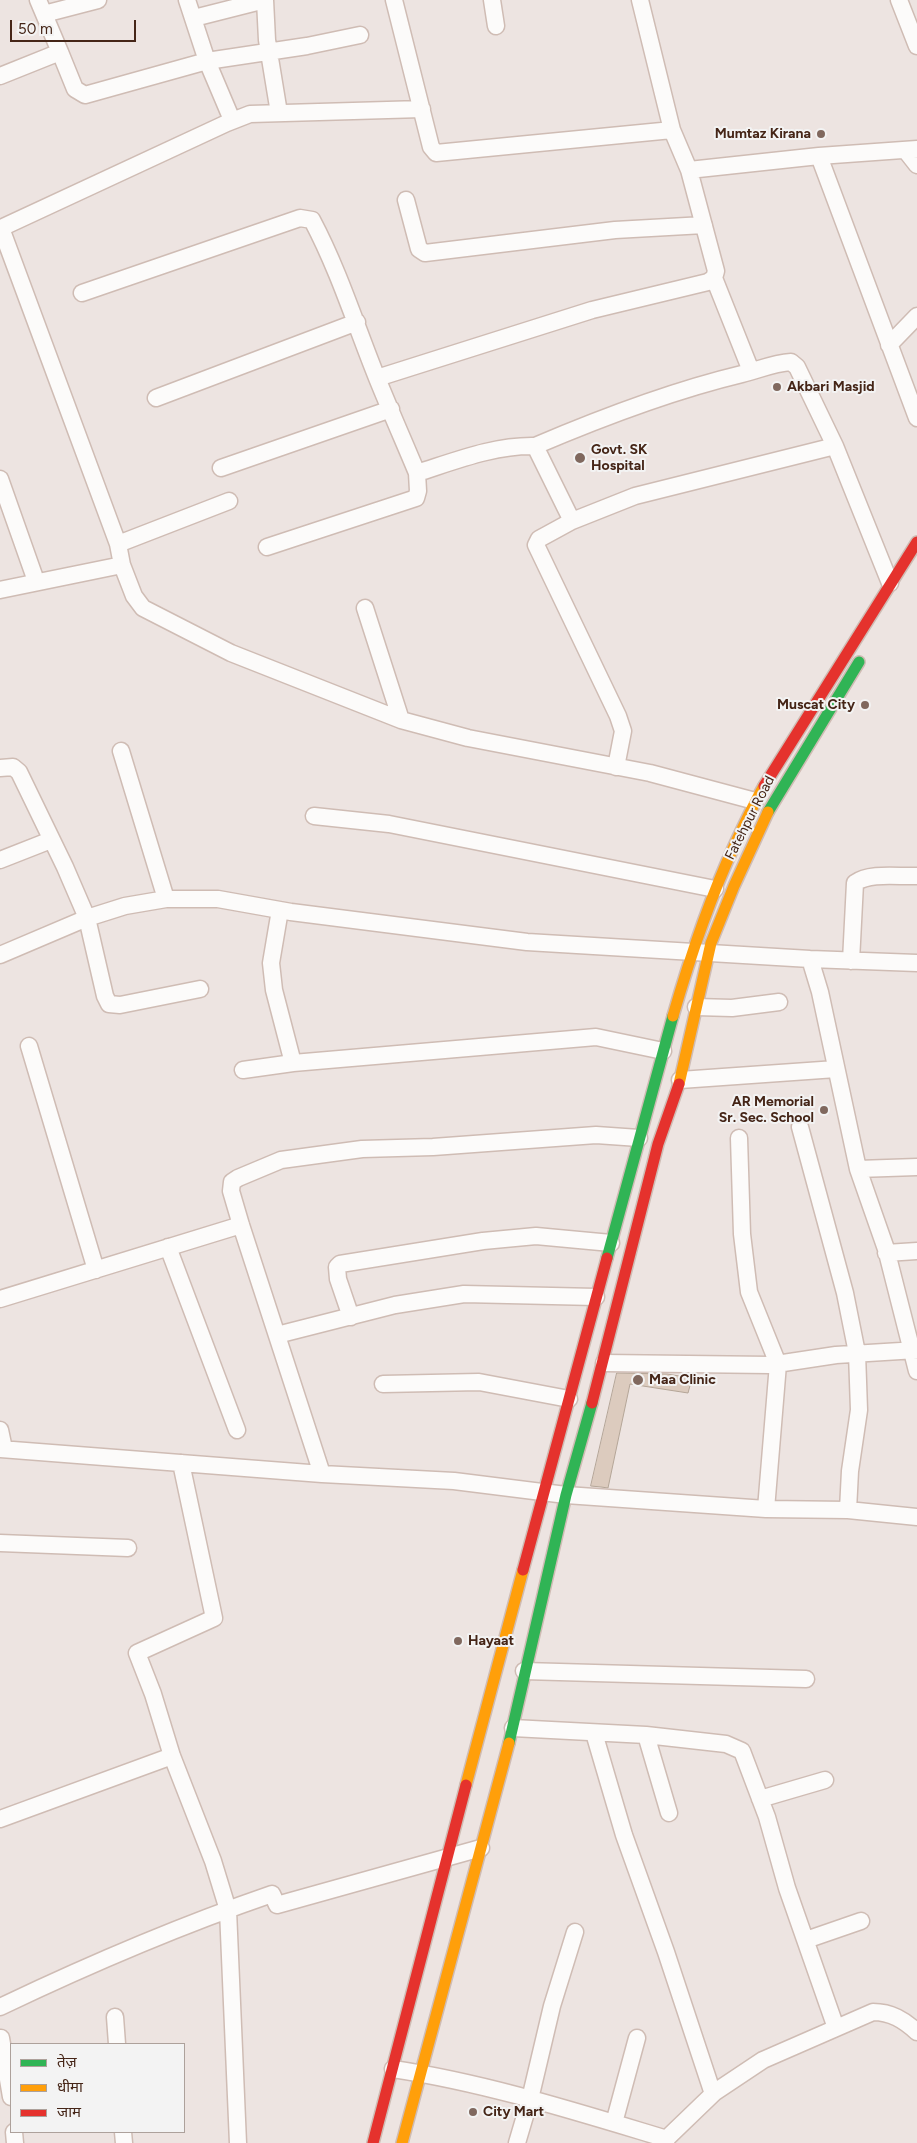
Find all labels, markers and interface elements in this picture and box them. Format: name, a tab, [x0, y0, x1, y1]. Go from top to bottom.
scale bar	[12, 10, 139, 42]
text: 50 m	[18, 20, 53, 38]
place label: Mumtaz Kirana	[715, 126, 811, 142]
marker: Mumtaz Kirana	[815, 128, 827, 140]
place label: Akbari Masjid	[787, 379, 875, 395]
marker: Akbari Masjid	[771, 381, 783, 393]
place label: Govt. SK Hospital	[591, 442, 647, 474]
marker: Govt. SK Hospital	[573, 451, 587, 465]
place label: Muscat City	[777, 697, 855, 713]
marker: Muscat City	[859, 699, 871, 711]
street label: Fatehpur Road	[722, 773, 778, 863]
place label: AR Memorial Sr. Sec. School	[719, 1094, 814, 1126]
marker: AR Memorial Sr. Sec. School	[818, 1104, 830, 1116]
place label: Maa Clinic	[649, 1372, 716, 1388]
marker: Maa Clinic	[631, 1373, 645, 1387]
place label: Hayaat	[468, 1633, 514, 1649]
marker: Hayaat	[452, 1635, 464, 1647]
legend	[10, 2043, 185, 2133]
text: तेज़	[57, 2053, 77, 2071]
text: धीमा	[57, 2078, 83, 2096]
text: जाम	[57, 2103, 81, 2121]
place label: City Mart	[483, 2104, 544, 2120]
marker: City Mart	[467, 2106, 479, 2118]

